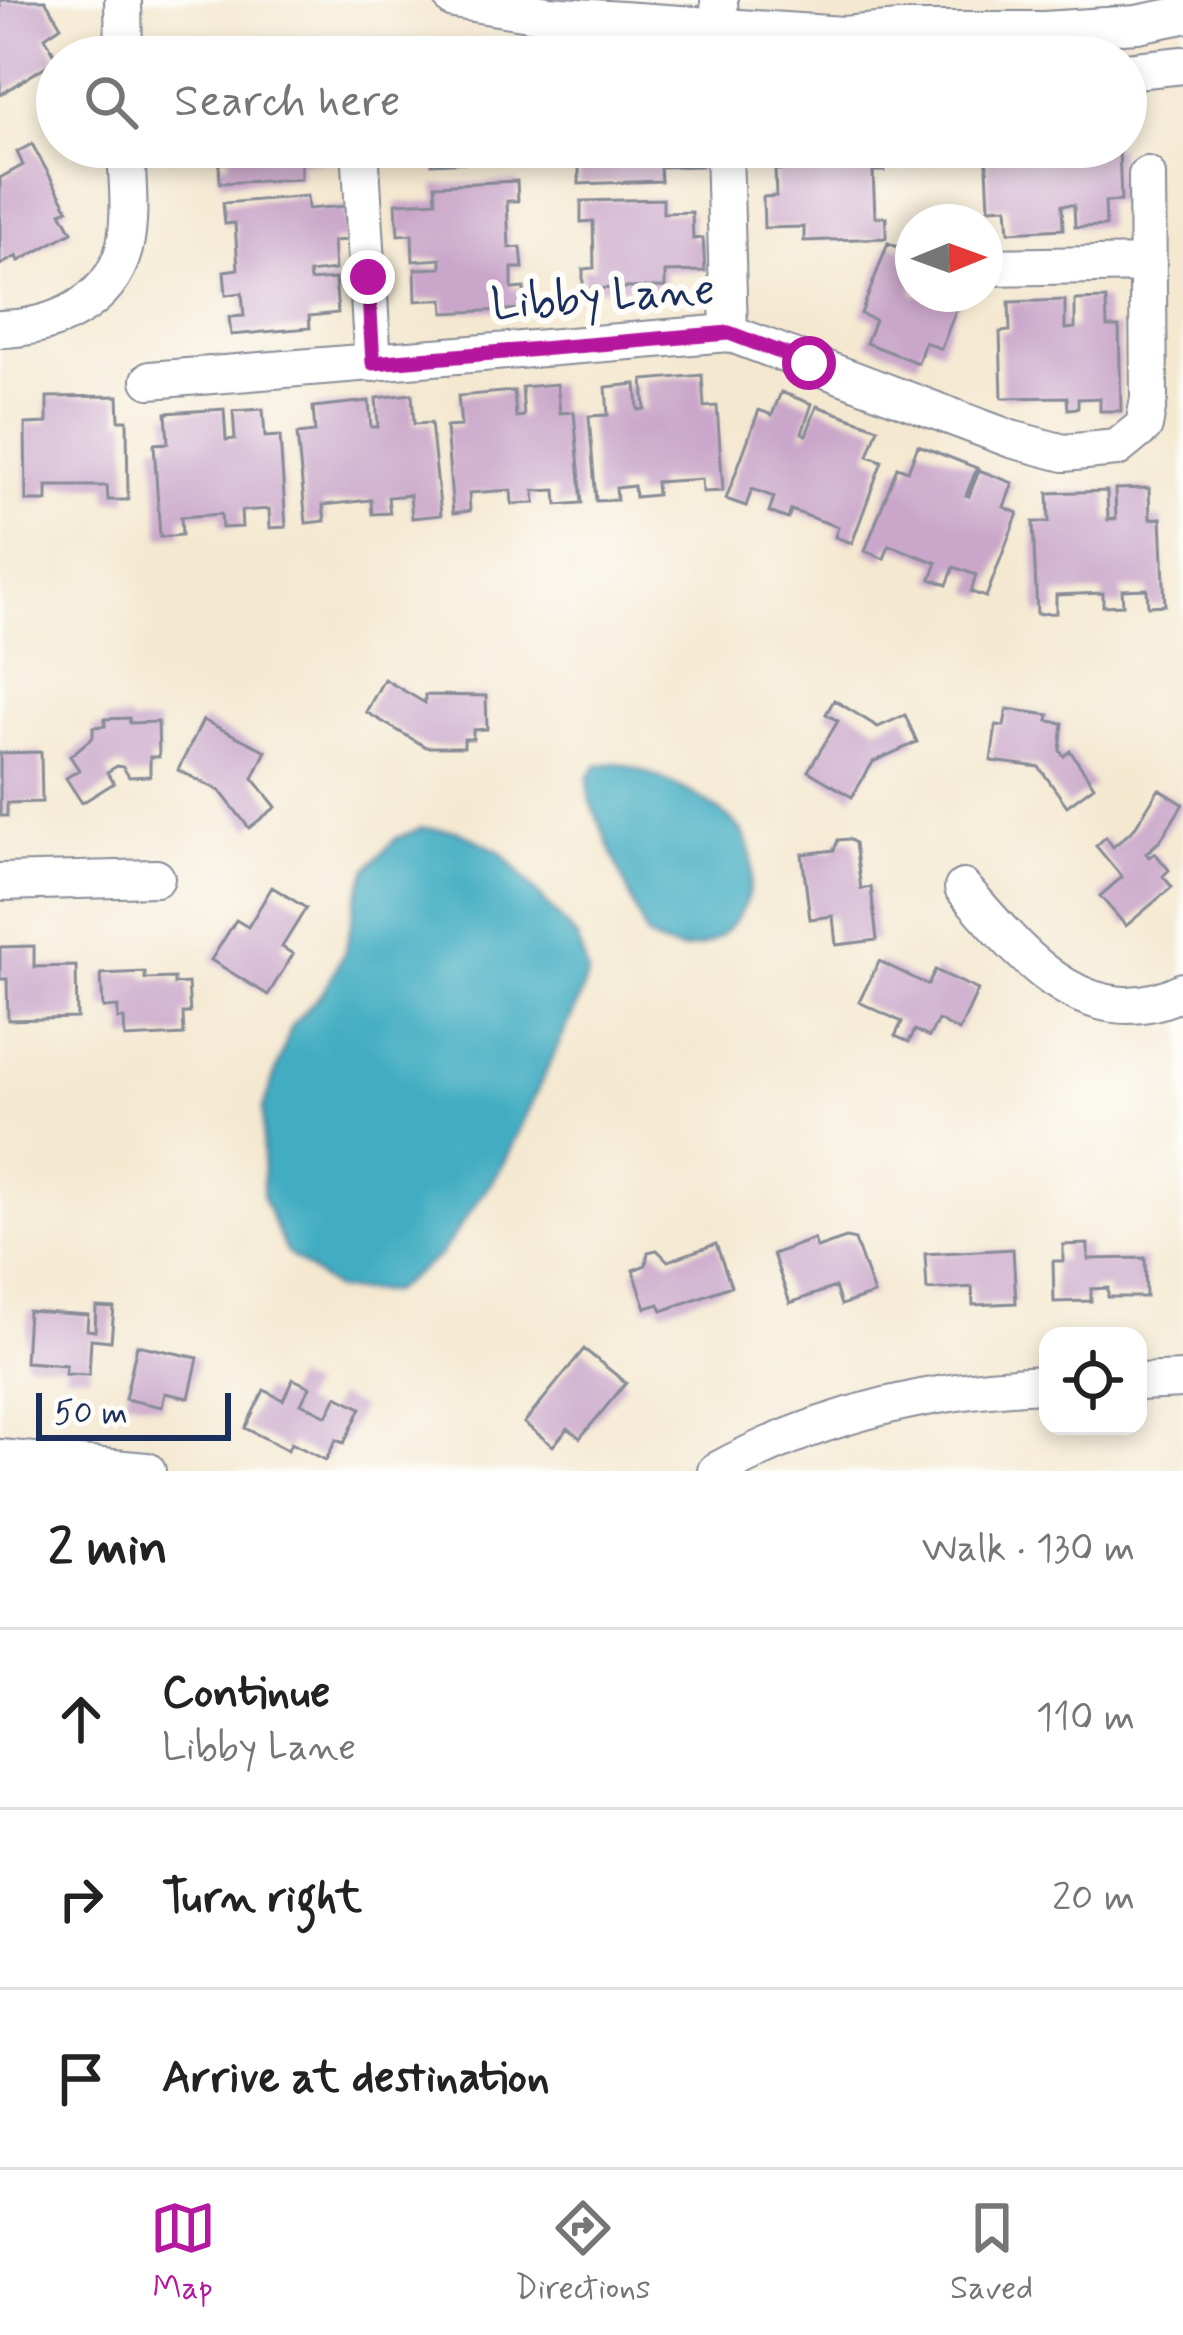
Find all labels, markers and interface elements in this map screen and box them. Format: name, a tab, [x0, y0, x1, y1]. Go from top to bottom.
search box	[36, 36, 1147, 168]
icon: search	[78, 69, 144, 135]
text: Search here	[174, 73, 401, 132]
north arrow	[895, 204, 1003, 312]
route end	[341, 250, 395, 304]
street label: Libby Lane	[489, 261, 717, 335]
route start	[782, 336, 836, 390]
map controls	[1039, 1327, 1147, 1435]
button: locate	[1039, 1327, 1147, 1435]
scale bar	[36, 1387, 231, 1440]
text: 50 m	[54, 1392, 128, 1436]
text: 2 min	[48, 1516, 168, 1582]
text: Walk · 130 m	[922, 1524, 1135, 1575]
text: Continue	[162, 1664, 330, 1723]
icon: ahead	[48, 1686, 114, 1752]
text: 110 m	[1036, 1693, 1135, 1744]
text: Libby Lane	[162, 1723, 356, 1774]
icon: right	[48, 1866, 114, 1932]
text: Turn right	[162, 1869, 362, 1928]
text: 20 m	[1052, 1873, 1135, 1924]
icon: arrive	[48, 2046, 114, 2112]
text: Arrive at destination	[162, 2049, 550, 2108]
tab: Map	[150, 2195, 216, 2311]
tab: Directions	[515, 2195, 651, 2311]
tab: Saved	[950, 2195, 1033, 2311]

